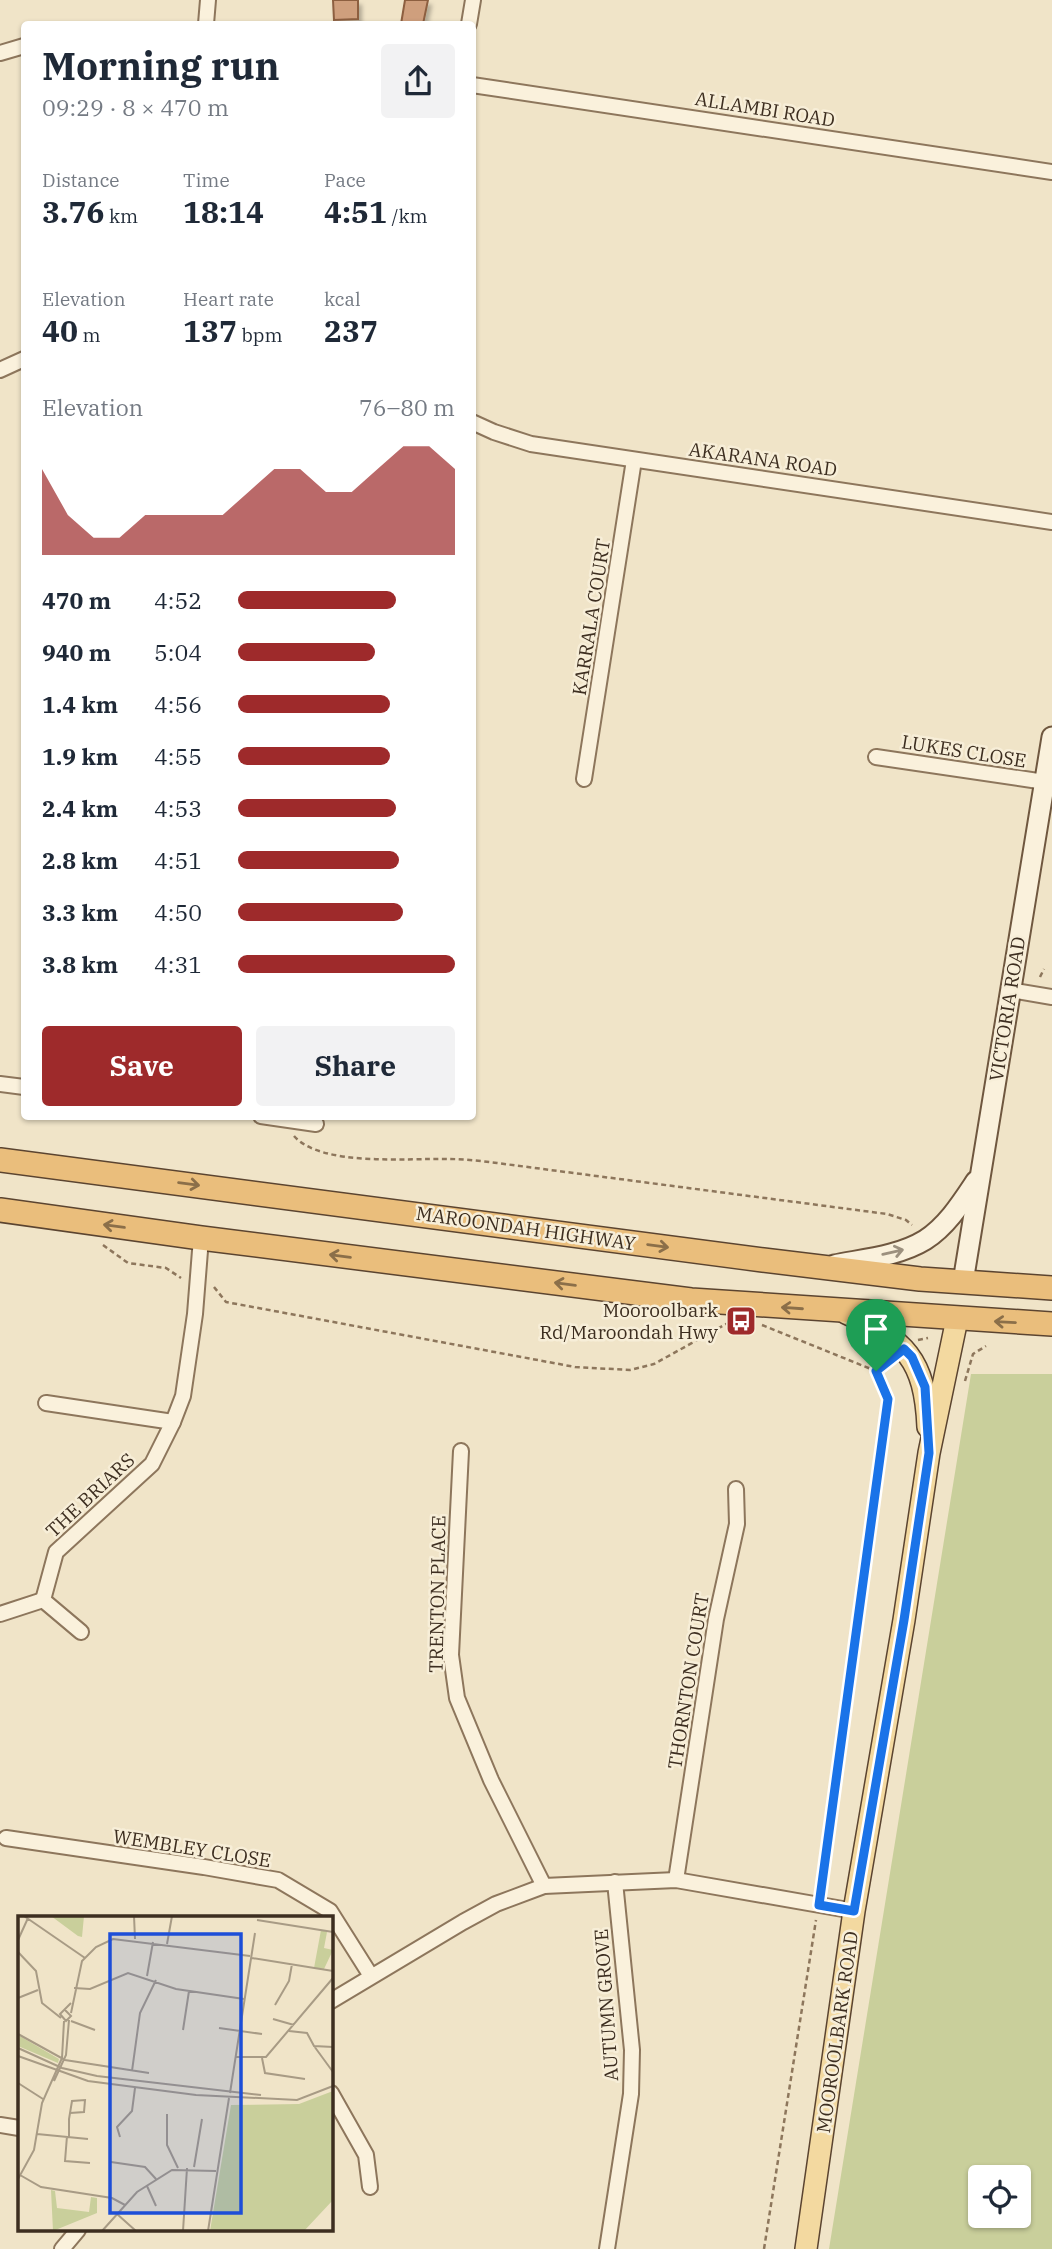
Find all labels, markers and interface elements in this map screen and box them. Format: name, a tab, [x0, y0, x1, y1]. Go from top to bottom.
text: Morning run	[42, 41, 280, 90]
button: share	[381, 44, 455, 118]
street label: ALLAMBI ROAD	[693, 86, 837, 132]
text: 09:29 · 8 × 470 m	[42, 92, 229, 122]
text: Distance	[42, 168, 120, 192]
text: Time	[183, 168, 230, 192]
text: Pace	[324, 168, 366, 192]
text: 3.76	[42, 192, 104, 231]
text: 18:14	[183, 192, 264, 231]
text: 4:51	[324, 192, 387, 231]
text: km	[104, 204, 138, 228]
text: /km	[387, 204, 428, 228]
text: Elevation	[42, 287, 126, 311]
text: Heart rate	[183, 287, 274, 311]
text: kcal	[324, 287, 361, 311]
text: 40	[42, 311, 78, 350]
text: 137	[183, 311, 237, 350]
text: 237	[324, 311, 378, 350]
text: m	[78, 323, 101, 347]
text: bpm	[237, 323, 283, 347]
text: Elevation	[42, 392, 143, 422]
text: 76–80 m	[359, 392, 455, 422]
street label: AKARANA ROAD	[687, 437, 839, 481]
street label: KARRALA COURT	[567, 537, 615, 697]
text: 470 m	[42, 585, 111, 615]
text: 4:52	[154, 585, 202, 615]
text: 940 m	[42, 637, 111, 667]
text: 5:04	[154, 637, 202, 667]
text: 1.4 km	[42, 689, 118, 719]
text: 4:56	[154, 689, 202, 719]
street label: LUKES CLOSE	[900, 729, 1028, 773]
text: 1.9 km	[42, 741, 118, 771]
text: 4:55	[154, 741, 202, 771]
text: 2.4 km	[42, 793, 118, 823]
text: 4:53	[154, 793, 202, 823]
text: 2.8 km	[42, 845, 118, 875]
text: 4:51	[154, 845, 202, 875]
text: 3.3 km	[42, 897, 118, 927]
text: 4:50	[154, 897, 202, 927]
street label: VICTORIA ROAD	[984, 935, 1030, 1083]
text: 3.8 km	[42, 949, 118, 979]
text: 4:31	[154, 949, 202, 979]
button: Save	[42, 1026, 242, 1106]
button: Share	[256, 1026, 455, 1106]
one-way arrow	[177, 1178, 200, 1191]
street label: MAROONDAH HIGHWAY	[415, 1201, 637, 1255]
one-way arrow	[103, 1220, 126, 1233]
one-way arrow	[646, 1239, 669, 1252]
one-way arrow	[881, 1245, 904, 1258]
one-way arrow	[329, 1249, 352, 1262]
one-way arrow	[555, 1277, 577, 1290]
place label: Mooroolbark Rd/Maroondah Hwy	[539, 1298, 719, 1344]
pin	[846, 1299, 906, 1371]
one-way arrow	[781, 1301, 803, 1314]
bus stop icon: Mooroolbark Rd/Maroondah Hwy	[724, 1304, 758, 1338]
icon: arrive	[857, 1310, 895, 1348]
one-way arrow	[993, 1316, 1016, 1329]
street label: THE BRIARS	[41, 1448, 139, 1542]
street label: TRENTON PLACE	[424, 1515, 450, 1673]
street label: THORNTON COURT	[662, 1591, 714, 1771]
street label: WEMBLEY CLOSE	[111, 1824, 273, 1872]
inset map	[18, 1916, 332, 2232]
street label: AUTUMN GROVE	[589, 1928, 623, 2082]
street label: MOOROOLBARK ROAD	[811, 1930, 863, 2134]
map controls	[968, 2165, 1031, 2228]
button: locate	[968, 2165, 1031, 2228]

